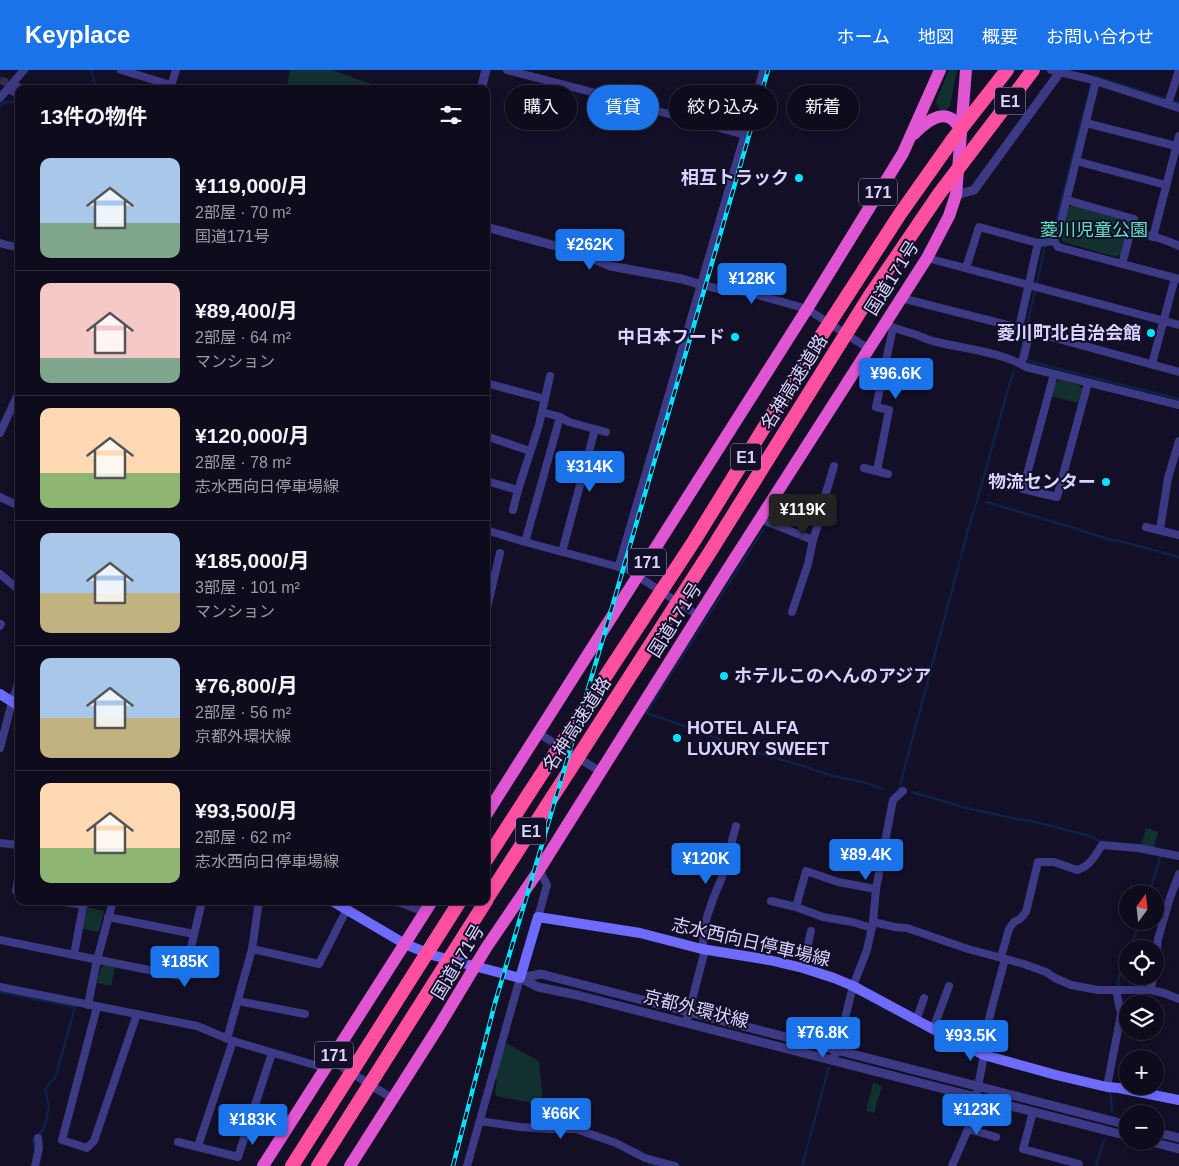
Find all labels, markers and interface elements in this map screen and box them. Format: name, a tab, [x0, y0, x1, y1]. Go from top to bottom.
text: Keyplace	[25, 21, 130, 48]
text: ホーム	[837, 27, 890, 47]
text: 地図	[918, 27, 954, 47]
text: 概要	[982, 27, 1018, 47]
text: お問い合わせ	[1046, 27, 1154, 47]
chip: 購入	[505, 85, 577, 130]
chip: 賃貸	[587, 85, 659, 130]
chip: 絞り込み	[669, 85, 777, 130]
chip: 新着	[787, 85, 859, 130]
road number: E1	[995, 88, 1025, 114]
icon: filters	[437, 101, 465, 129]
text: 13件の物件	[40, 105, 147, 128]
place label: 相互トラック	[681, 168, 789, 188]
marker: 相互トラック	[793, 172, 805, 184]
text: ¥119,000/月	[195, 174, 308, 197]
icon: home	[80, 178, 140, 238]
road number: 171	[859, 178, 897, 206]
text: 2部屋 · 70 m²	[195, 204, 291, 221]
park label: 菱川児童公園	[1040, 220, 1148, 240]
text: 国道171号	[195, 228, 270, 245]
pin: ¥262K	[555, 228, 625, 271]
text: ¥262K	[566, 236, 614, 253]
street label: 国道171号	[861, 237, 923, 319]
pin: ¥128K	[717, 262, 787, 305]
text: ¥128K	[728, 270, 776, 287]
text: ¥89,400/月	[195, 299, 298, 322]
icon: home	[80, 303, 140, 363]
place label: 菱川町北自治会館	[997, 323, 1141, 343]
place label: 中日本フード	[617, 327, 725, 347]
marker: 菱川町北自治会館	[1145, 327, 1157, 339]
text: 2部屋 · 64 m²	[195, 329, 291, 346]
marker: 中日本フード	[729, 331, 741, 343]
street label: 名神高速道路	[757, 331, 831, 433]
text: マンション	[195, 353, 275, 370]
pin: ¥96.6K	[855, 358, 937, 400]
text: ¥96.6K	[870, 365, 922, 382]
text: ¥120,000/月	[195, 424, 309, 447]
icon: home	[80, 428, 140, 488]
road number: E1	[731, 444, 761, 471]
pin: ¥314K	[555, 450, 625, 493]
text: 2部屋 · 78 m²	[195, 454, 291, 471]
text: ¥314K	[566, 458, 614, 475]
place label: 物流センター	[988, 472, 1096, 492]
marker: 物流センター	[1100, 476, 1112, 488]
text: 志水西向日停車場線	[195, 478, 339, 495]
pin: ¥119K	[768, 494, 838, 536]
text: ¥119K	[780, 501, 826, 518]
road number: 171	[628, 548, 666, 576]
text: ¥185,000/月	[195, 549, 309, 572]
icon: home	[80, 553, 140, 613]
text: 3部屋 · 101 m²	[195, 579, 300, 596]
street label: 国道171号	[644, 579, 706, 661]
text: マンション	[195, 603, 275, 620]
place label: ホテルこのへんのアジア	[734, 666, 931, 686]
marker: ホテルこのへんのアジア	[718, 670, 730, 682]
street label: 名神高速道路	[539, 673, 615, 775]
text: ¥76,800/月	[195, 674, 298, 697]
icon: home	[80, 678, 140, 738]
text: 2部屋 · 56 m²	[195, 704, 291, 721]
place label: HOTEL ALFA LUXURY SWEET	[687, 718, 829, 759]
text: 京都外環状線	[195, 728, 291, 745]
marker: HOTEL ALFA LUXURY SWEET	[671, 732, 683, 744]
text: ¥93,500/月	[195, 799, 298, 822]
icon: home	[80, 803, 140, 863]
road number: E1	[516, 818, 546, 844]
text: 2部屋 · 62 m²	[195, 829, 291, 846]
pin: ¥89.4K	[825, 838, 907, 881]
pin: ¥120K	[671, 842, 741, 885]
text: ¥89.4K	[840, 846, 892, 863]
text: ¥120K	[682, 850, 730, 867]
text: 志水西向日停車場線	[195, 853, 339, 870]
north arrow	[1119, 885, 1164, 930]
map controls	[1119, 885, 1164, 1150]
street label: 志水西向日停車場線	[670, 914, 832, 970]
street label: 国道171号	[428, 921, 488, 1003]
button: locate	[1119, 940, 1164, 985]
pin: ¥185K	[150, 946, 220, 988]
text: ¥185K	[161, 953, 209, 970]
street label: 京都外環状線	[641, 986, 751, 1032]
button: layers	[1119, 995, 1164, 1040]
pin: ¥76.8K	[782, 1016, 864, 1059]
pin: ¥93.5K	[930, 1020, 1012, 1062]
text: ¥76.8K	[797, 1024, 849, 1041]
text: ¥93.5K	[945, 1027, 997, 1044]
road number: 171	[315, 1042, 353, 1068]
button: +	[1119, 1050, 1164, 1095]
pin: ¥123K	[942, 1094, 1012, 1136]
pin: ¥66K	[531, 1098, 591, 1140]
text: ¥123K	[953, 1101, 1001, 1118]
pin: ¥183K	[218, 1104, 288, 1146]
text: ¥66K	[542, 1105, 580, 1122]
button: −	[1119, 1105, 1164, 1150]
text: ¥183K	[229, 1111, 277, 1128]

